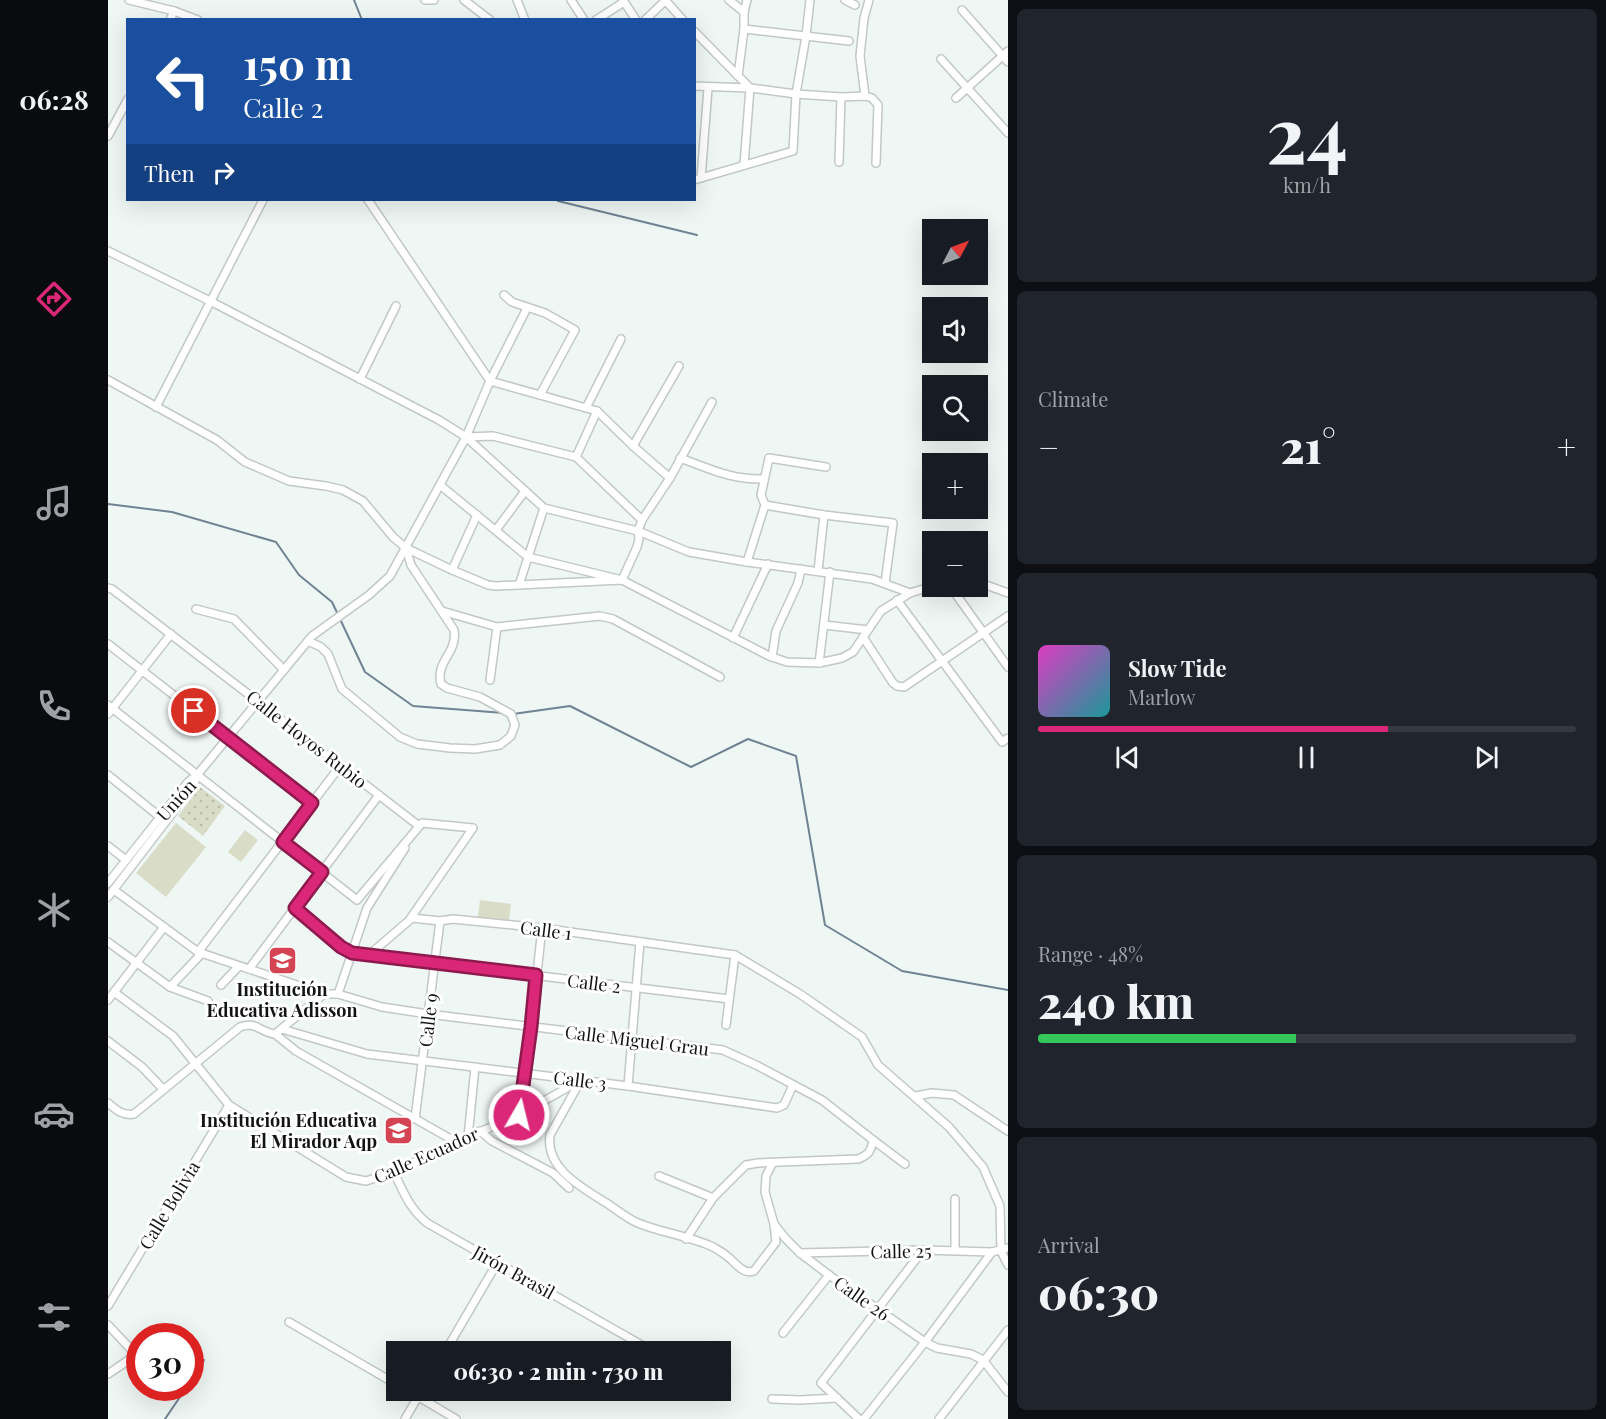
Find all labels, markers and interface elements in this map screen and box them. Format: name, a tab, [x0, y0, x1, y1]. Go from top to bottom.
text: 150 m	[243, 35, 353, 91]
icon: left	[144, 42, 222, 120]
text: 24	[1266, 80, 1348, 184]
text: 06:28	[19, 81, 89, 117]
text: Calle 2	[243, 89, 324, 125]
icon: right	[207, 156, 240, 189]
text: Then	[144, 158, 195, 188]
text: km/h	[1283, 171, 1331, 198]
north arrow	[922, 219, 988, 285]
map controls	[922, 219, 988, 597]
icon: directions	[33, 278, 75, 320]
button: sound	[922, 297, 988, 363]
button: search	[922, 375, 988, 441]
text: Climate	[1038, 385, 1108, 412]
text: 21°	[1280, 415, 1336, 475]
text: −	[1038, 424, 1059, 468]
text: +	[1557, 424, 1576, 468]
button: +	[922, 453, 988, 519]
icon: music	[33, 482, 75, 524]
button: −	[922, 531, 988, 597]
text: Slow Tide	[1128, 653, 1227, 683]
text: Marlow	[1128, 683, 1196, 710]
street label: Calle Hoyos Rubio	[242, 684, 372, 794]
icon: phone	[33, 685, 75, 727]
pin	[168, 685, 219, 736]
icon: arrive	[177, 694, 210, 727]
icon: previous	[1111, 741, 1144, 774]
icon: pause	[1290, 741, 1323, 774]
icon: next	[1470, 741, 1503, 774]
street label: Unión	[151, 774, 201, 826]
icon: climate	[33, 889, 75, 931]
street label: Calle 1	[519, 915, 573, 945]
text: Range · 48%	[1038, 940, 1143, 967]
school or university icon: Institución Educativa Adisson	[266, 944, 298, 976]
street label: Calle 2	[566, 968, 622, 998]
text: 240 km	[1038, 970, 1194, 1030]
place label: Institución Educativa Adisson	[206, 977, 358, 1022]
street label: Calle 9	[413, 992, 443, 1048]
street label: Calle Miguel Grau	[564, 1019, 711, 1061]
street label: Calle 3	[552, 1065, 608, 1095]
position arrow	[487, 1083, 551, 1147]
icon: car	[33, 1093, 75, 1135]
place label: Institución Educativa El Mirador Aqp	[200, 1108, 378, 1153]
school or university icon: Institución Educativa El Mirador Aqp	[382, 1114, 414, 1146]
street label: Calle Ecuador	[370, 1121, 482, 1189]
street label: Calle Bolivia	[133, 1156, 205, 1254]
text: Arrival	[1038, 1231, 1100, 1258]
street label: Calle 25	[870, 1238, 932, 1264]
street label: Jirón Brasil	[468, 1239, 559, 1304]
text: 06:30	[1038, 1261, 1159, 1321]
street label: Calle 26	[829, 1270, 895, 1326]
icon: filters	[33, 1296, 75, 1338]
speed limit sign: 30	[126, 1323, 204, 1401]
text: 06:30 · 2 min · 730 m	[454, 1356, 663, 1386]

